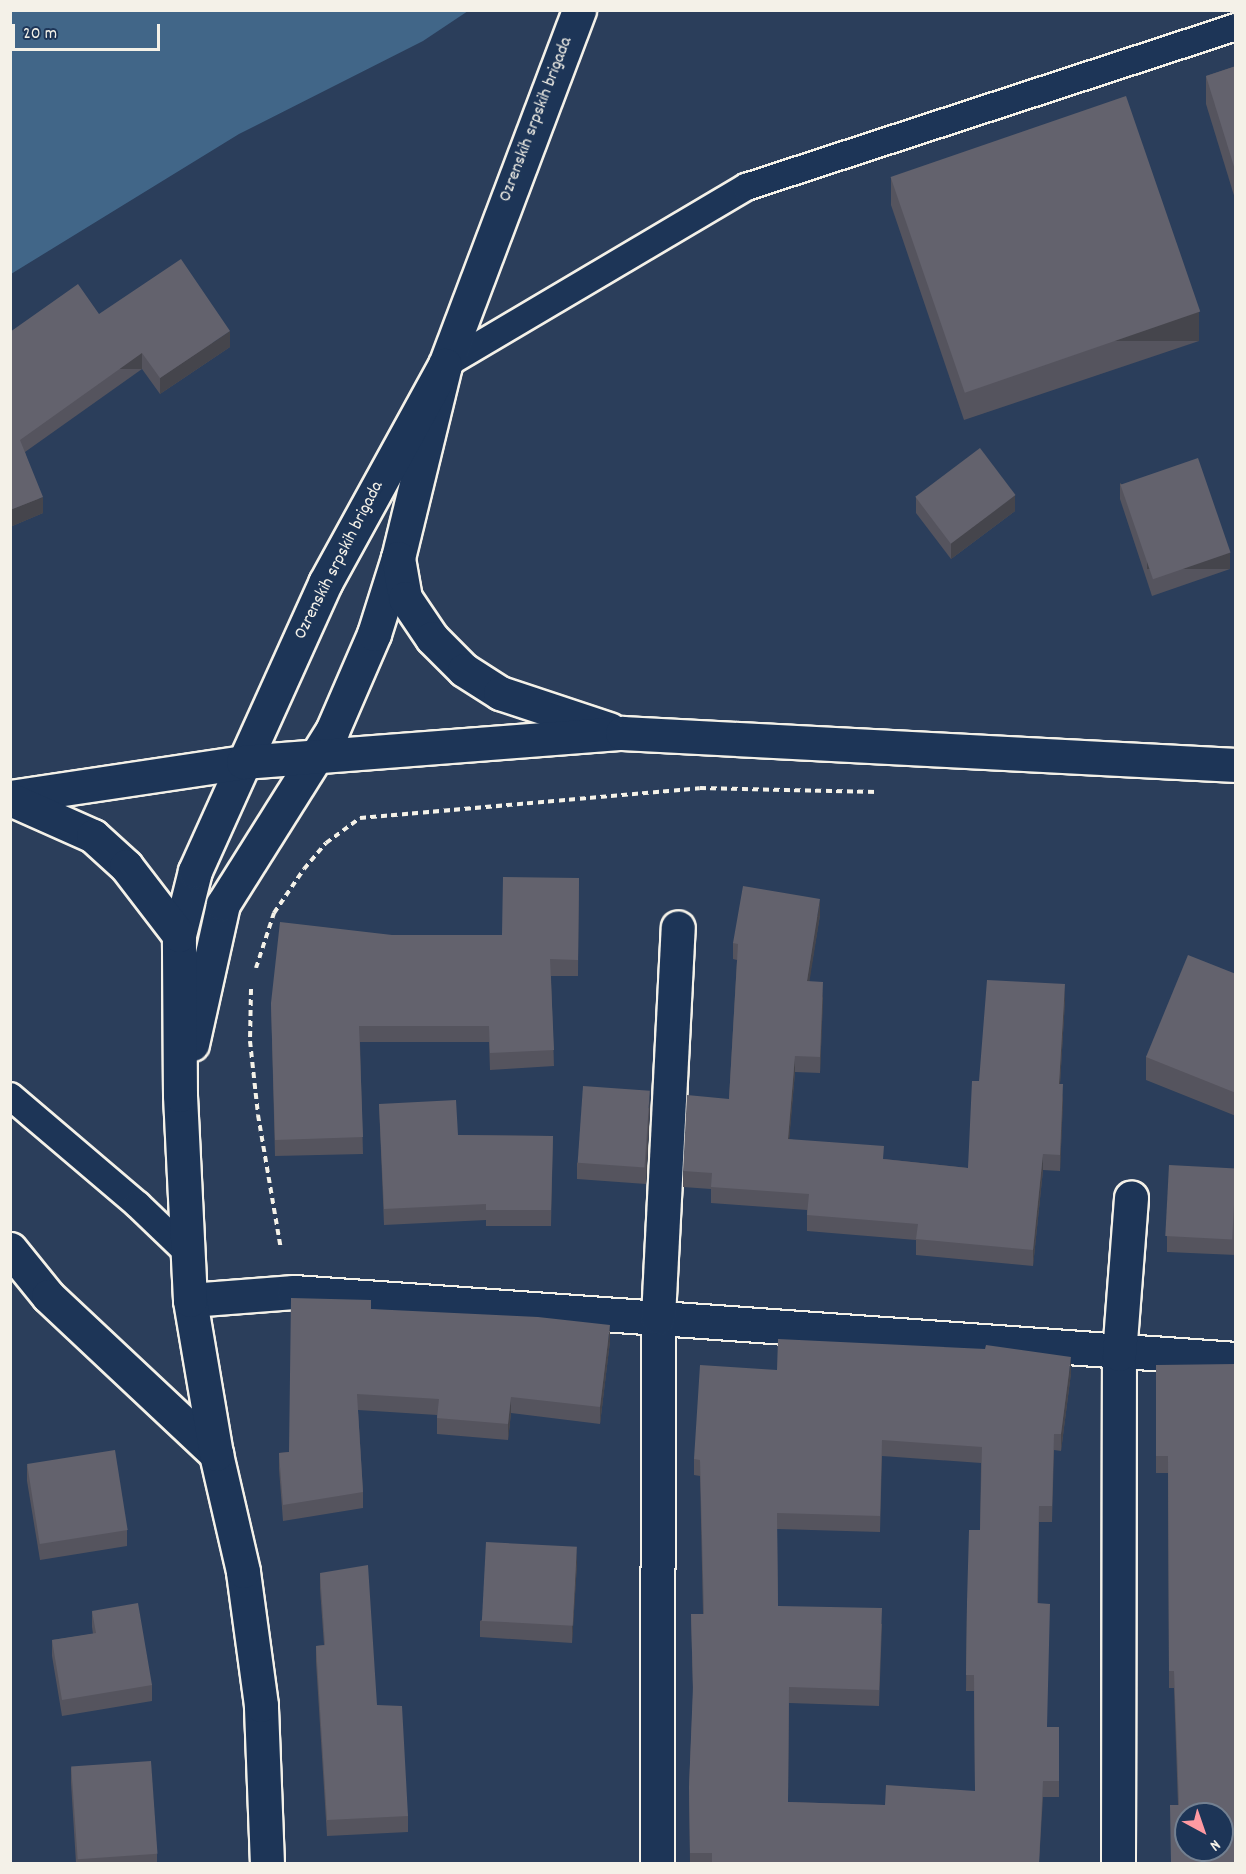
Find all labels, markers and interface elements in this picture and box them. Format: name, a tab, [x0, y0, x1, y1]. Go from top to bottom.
scale bar	[15, 12, 164, 50]
text: 20 m	[23, 22, 57, 47]
street label: Ozrenskih srpskih brigada	[496, 35, 578, 205]
street label: Ozrenskih srpskih brigada	[291, 478, 389, 644]
north arrow	[1174, 1802, 1234, 1862]
text: N	[1204, 1833, 1225, 1856]

